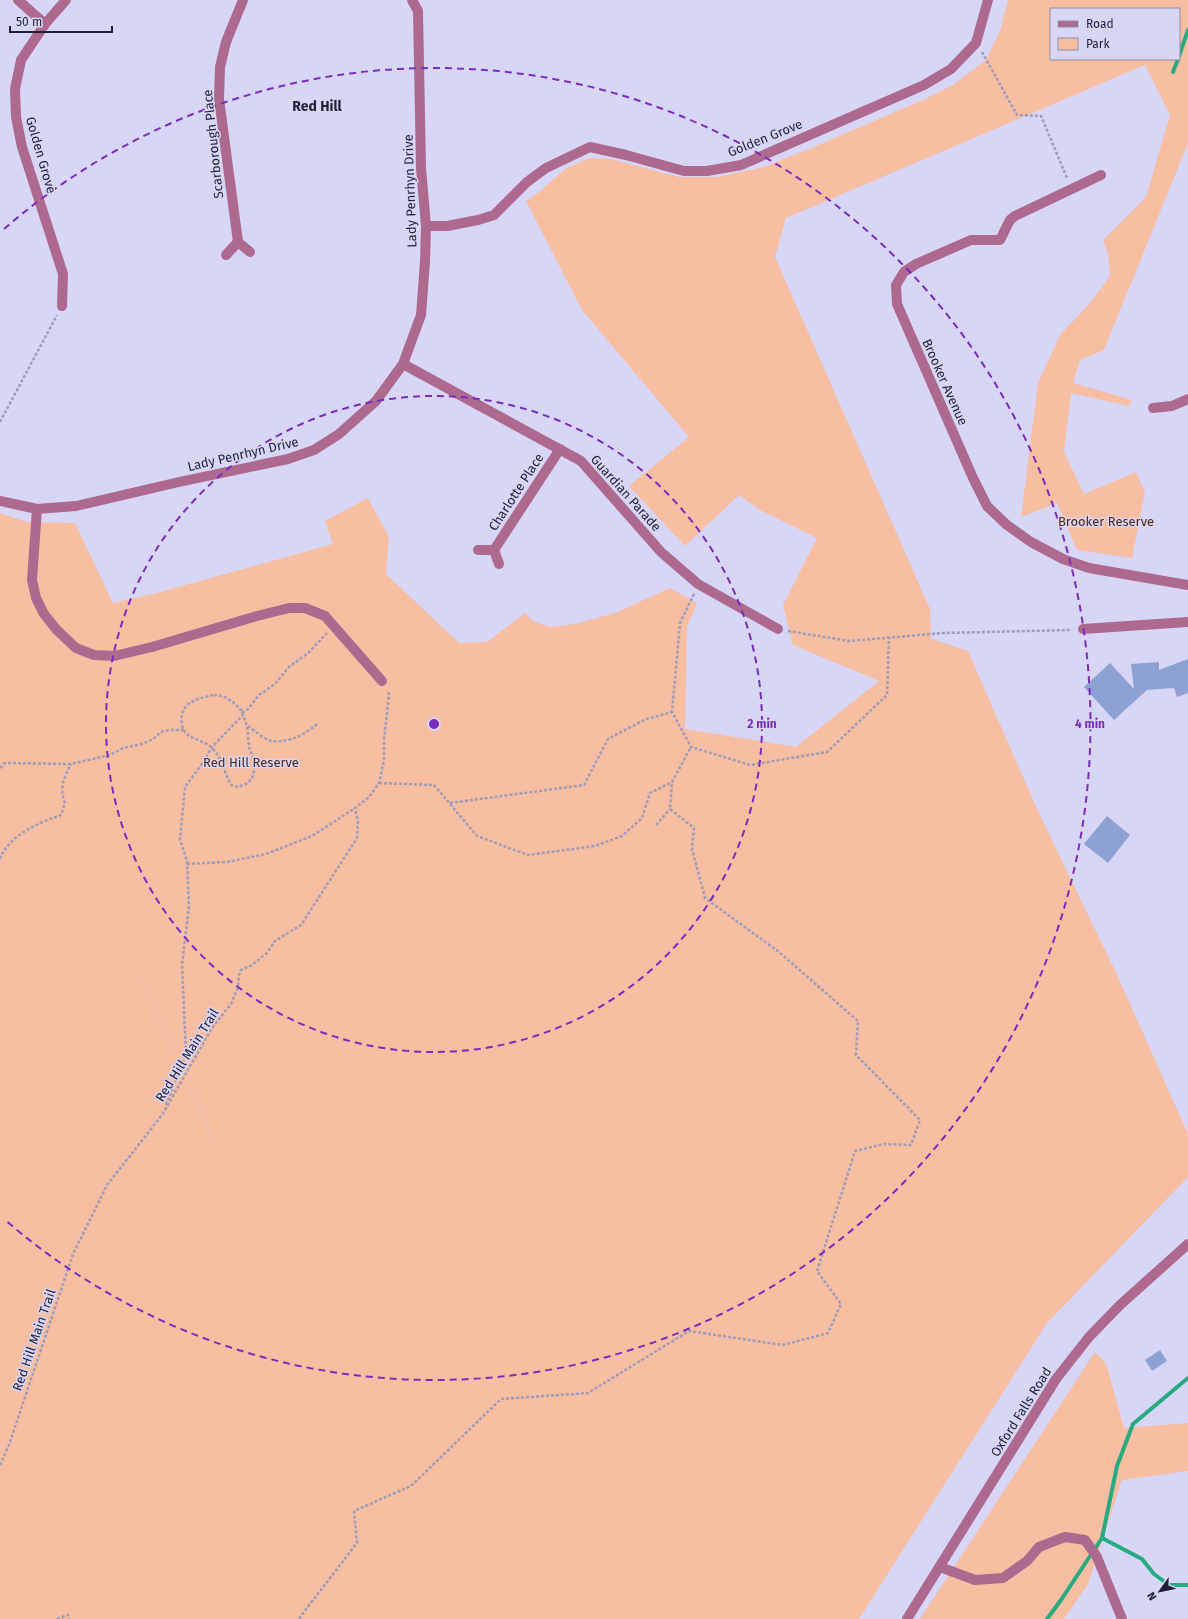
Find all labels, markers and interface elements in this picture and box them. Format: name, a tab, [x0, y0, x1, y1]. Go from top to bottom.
scale bar	[10, 8, 112, 34]
legend	[1050, 8, 1180, 60]
text: 50 m	[16, 15, 42, 29]
text: Road	[1086, 17, 1114, 31]
text: Park	[1086, 37, 1110, 51]
street label: Scarborough Place	[200, 89, 226, 199]
district label: Red Hill	[292, 98, 343, 115]
street label: Golden Grove	[23, 115, 59, 195]
street label: Golden Grove	[725, 116, 805, 160]
street label: Lady Penrhyn Drive	[401, 134, 419, 248]
street label: Brooker Avenue	[919, 336, 971, 428]
street label: Lady Penrhyn Drive	[186, 434, 300, 474]
street label: Charlotte Place	[485, 451, 547, 533]
street label: Guardian Parade	[588, 452, 664, 534]
park label: Brooker Reserve	[1058, 514, 1154, 529]
centre of rings	[427, 717, 441, 731]
text: 2 min	[747, 717, 777, 731]
text: 4 min	[1075, 717, 1105, 731]
park label: Red Hill Reserve	[203, 755, 299, 770]
street label: Red Hill Main Trail	[152, 1006, 222, 1104]
street label: Red Hill Main Trail	[10, 1287, 59, 1393]
street label: Oxford Falls Road	[987, 1365, 1055, 1459]
north arrow	[1140, 1571, 1180, 1611]
text: N	[1145, 1590, 1159, 1603]

